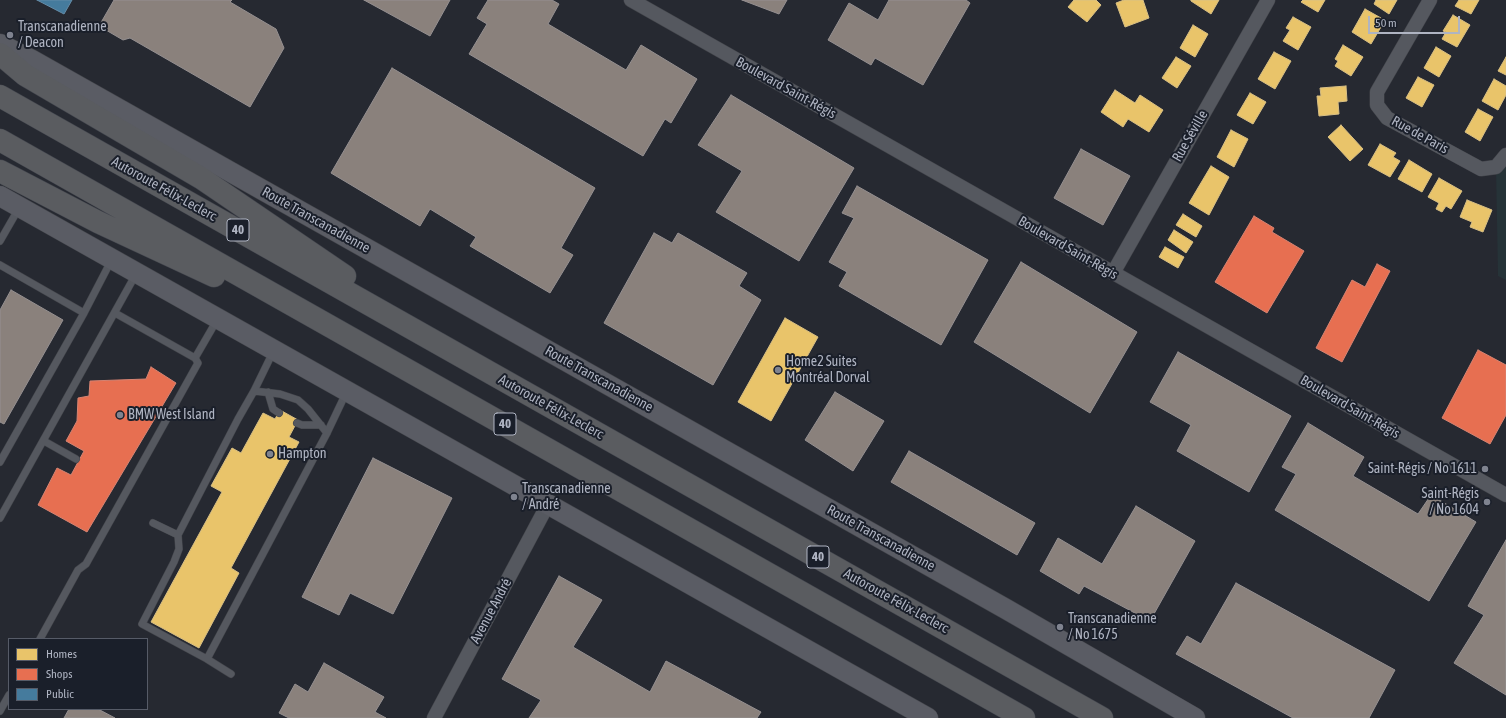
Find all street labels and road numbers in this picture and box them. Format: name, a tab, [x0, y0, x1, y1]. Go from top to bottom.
street label: Boulevard Saint-Régis	[733, 53, 839, 123]
street label: Rue Séville	[1169, 107, 1211, 165]
street label: Rue de Paris	[1389, 113, 1451, 157]
street label: Autoroute Félix-Leclerc	[108, 153, 220, 225]
street label: Route Transcanadienne	[259, 183, 373, 257]
street label: Boulevard Saint-Régis	[1015, 213, 1121, 283]
road number: 40	[227, 219, 249, 241]
street label: Route Transcanadienne	[542, 342, 656, 416]
street label: Autoroute Félix-Leclerc	[495, 371, 607, 443]
street label: Boulevard Saint-Régis	[1297, 372, 1403, 442]
road number: 40	[494, 413, 516, 435]
street label: Route Transcanadienne	[824, 501, 938, 575]
road number: 40	[807, 546, 829, 568]
street label: Autoroute Félix-Leclerc	[840, 565, 952, 637]
street label: Avenue André	[467, 576, 515, 646]

